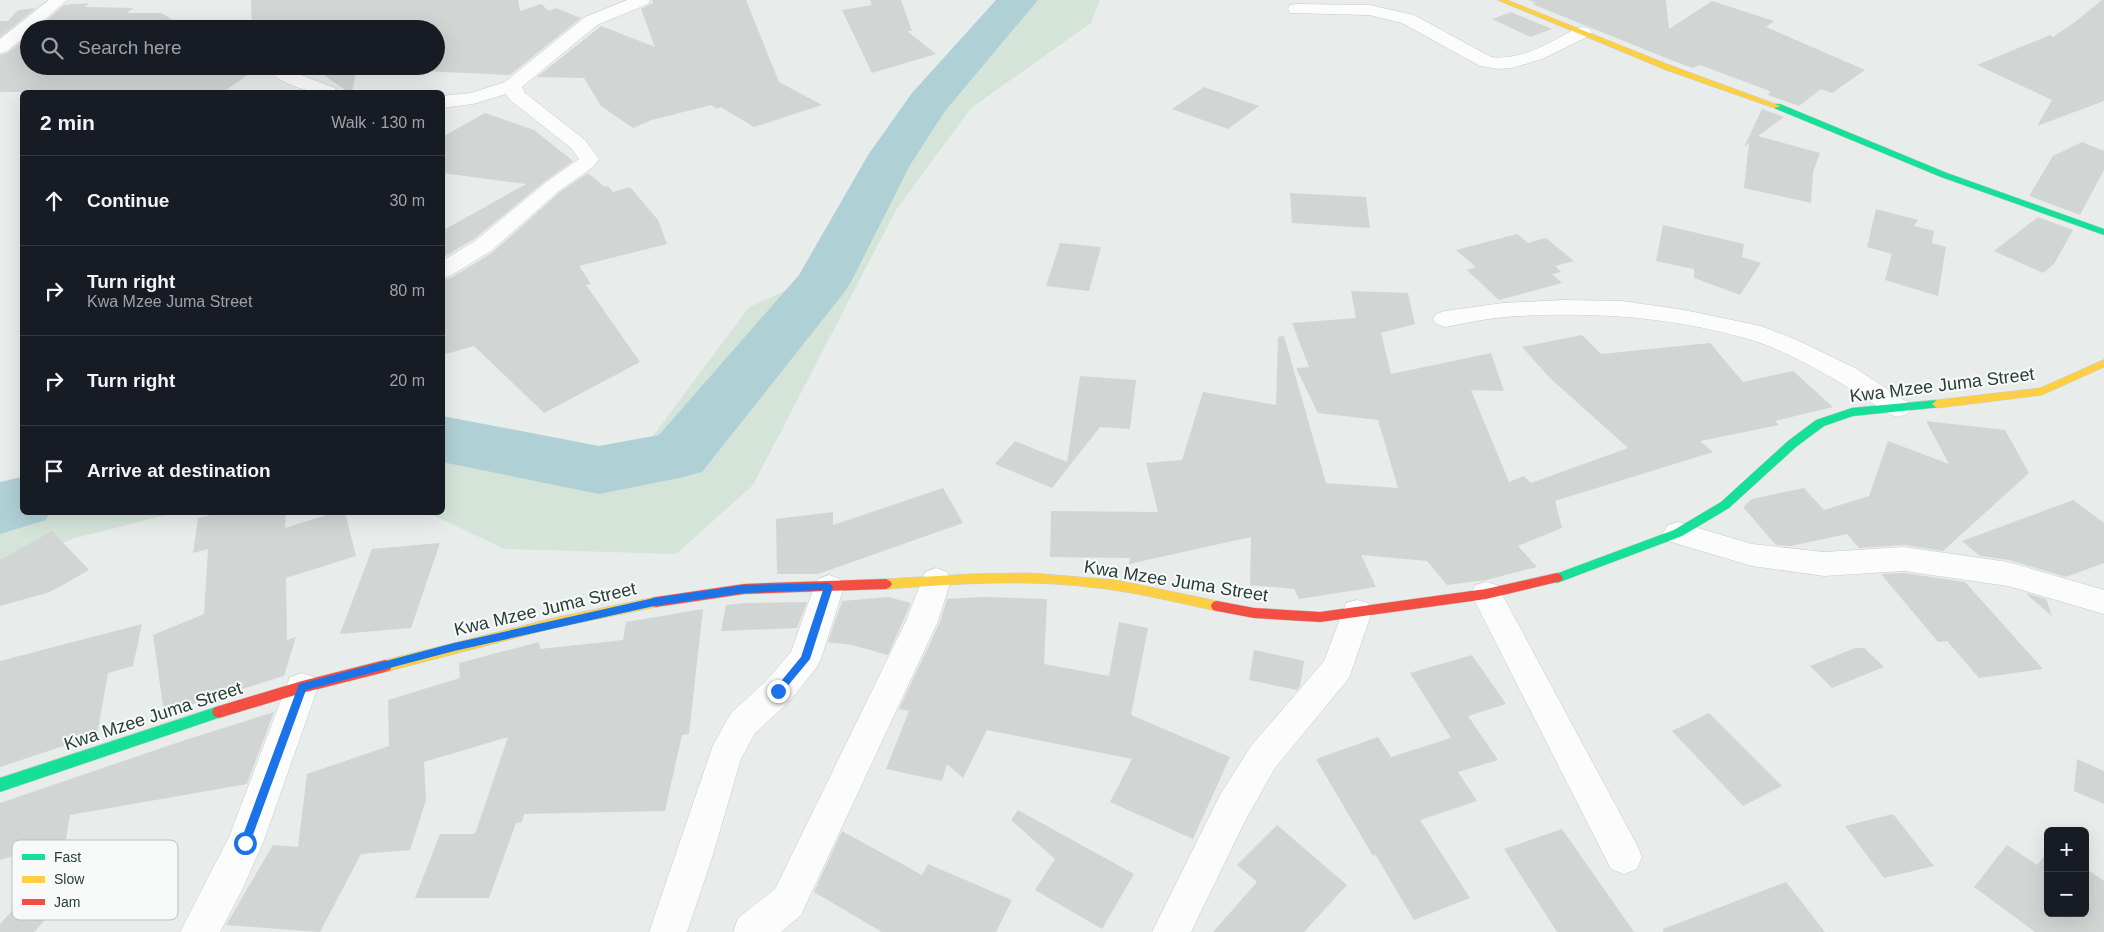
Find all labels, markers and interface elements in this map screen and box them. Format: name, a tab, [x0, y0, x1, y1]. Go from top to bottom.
search box	[20, 20, 445, 75]
icon: search	[38, 34, 66, 62]
text: Search here	[78, 37, 182, 58]
text: 2 min	[40, 111, 95, 134]
text: Walk · 130 m	[331, 114, 425, 131]
icon: ahead	[40, 187, 68, 215]
text: Continue	[87, 190, 169, 211]
text: 30 m	[389, 192, 425, 209]
text: Turn right	[87, 271, 175, 292]
icon: right	[40, 277, 68, 305]
text: 80 m	[389, 282, 425, 299]
text: Kwa Mzee Juma Street	[87, 293, 252, 310]
street label: Kwa Mzee Juma Street	[1848, 364, 2036, 406]
icon: right	[40, 367, 68, 395]
text: Turn right	[87, 370, 175, 391]
text: 20 m	[389, 372, 425, 389]
icon: arrive	[40, 457, 68, 485]
text: Arrive at destination	[87, 460, 271, 481]
street label: Kwa Mzee Juma Street	[1083, 557, 1269, 605]
street label: Kwa Mzee Juma Street	[452, 578, 638, 640]
street label: Kwa Mzee Juma Street	[61, 678, 245, 754]
route end	[767, 680, 790, 703]
map controls	[2044, 827, 2089, 917]
button: +	[2044, 827, 2089, 872]
route start	[234, 832, 257, 855]
legend	[12, 840, 178, 920]
text: Fast	[54, 849, 81, 865]
text: Slow	[54, 871, 85, 887]
button: −	[2044, 872, 2089, 917]
text: Jam	[54, 894, 80, 910]

